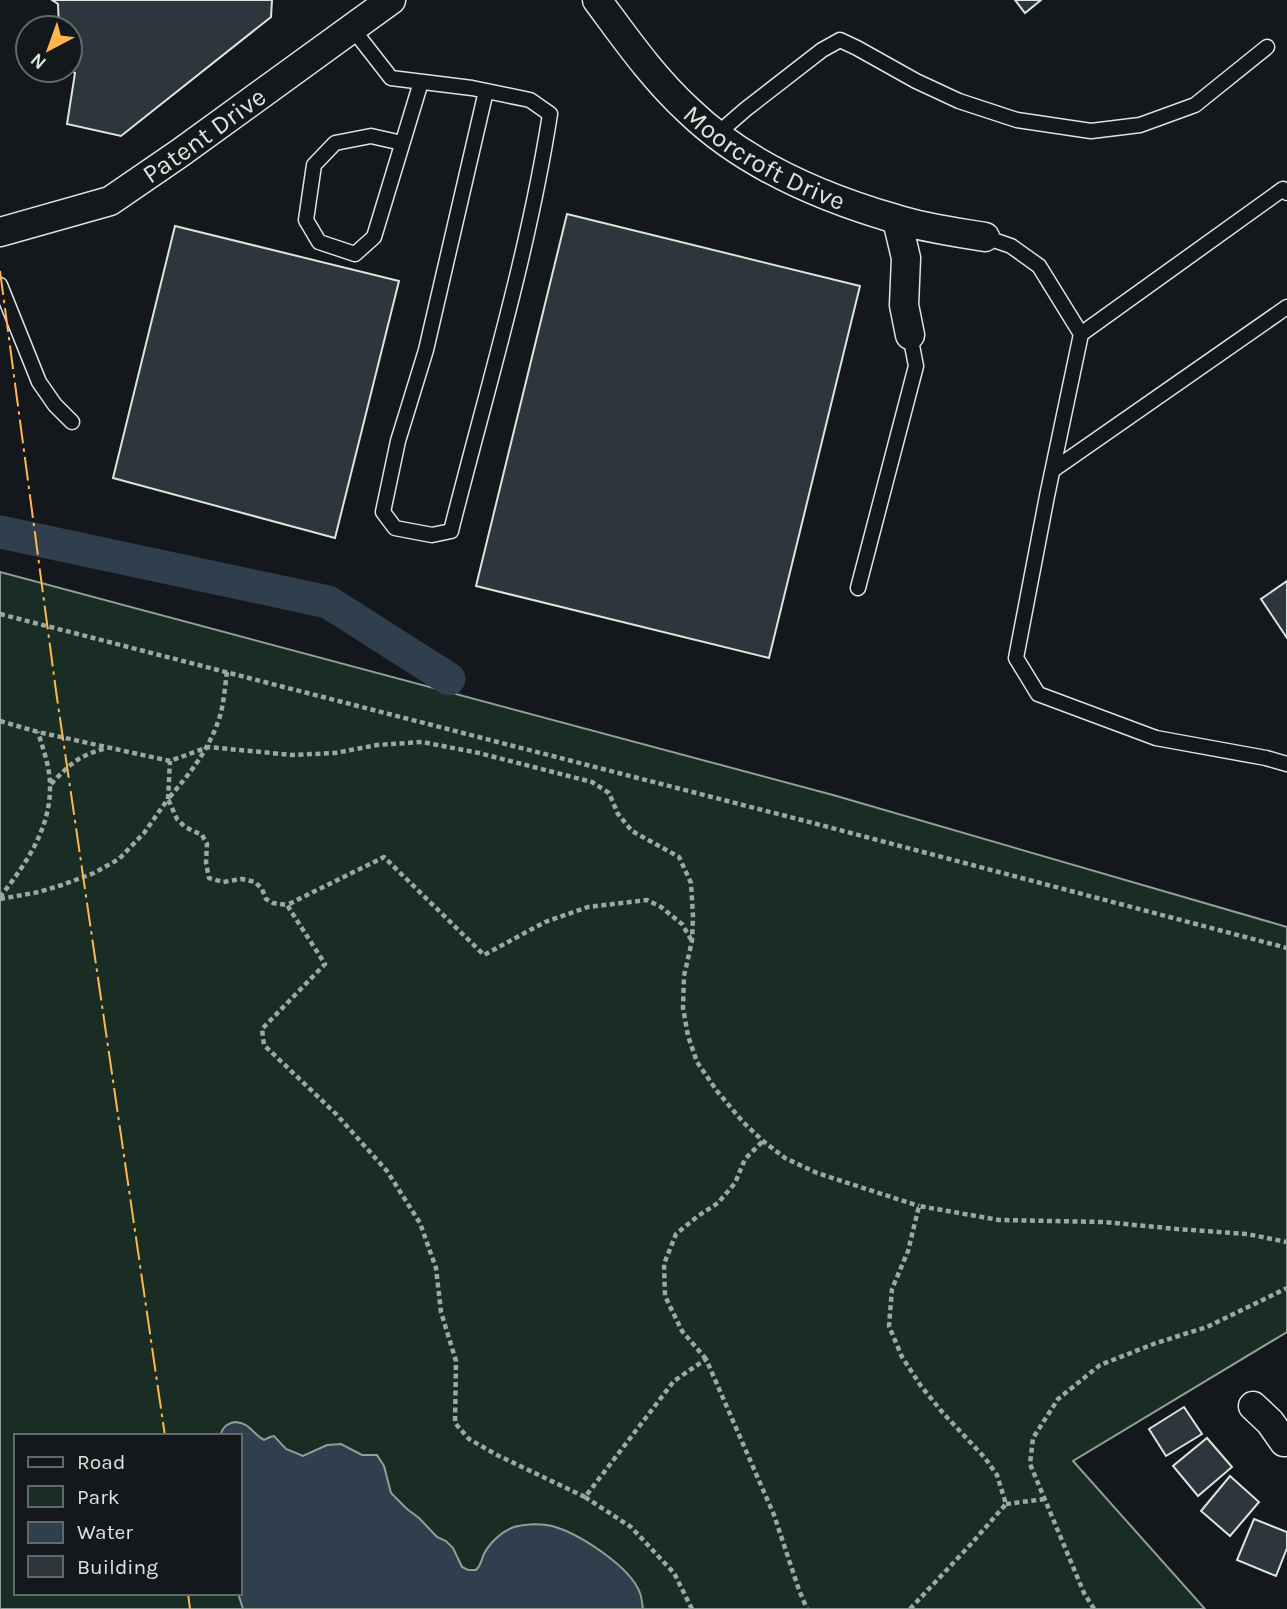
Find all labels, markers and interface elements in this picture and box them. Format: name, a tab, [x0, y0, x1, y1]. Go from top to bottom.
north arrow	[14, 14, 84, 84]
text: N	[26, 48, 51, 74]
street label: Patent Drive	[136, 81, 272, 190]
street label: Moorcroft Drive	[677, 98, 849, 216]
legend	[14, 1434, 242, 1595]
text: Road	[77, 1450, 125, 1474]
text: Park	[77, 1485, 120, 1509]
text: Water	[77, 1520, 133, 1544]
text: Building	[77, 1555, 158, 1579]

